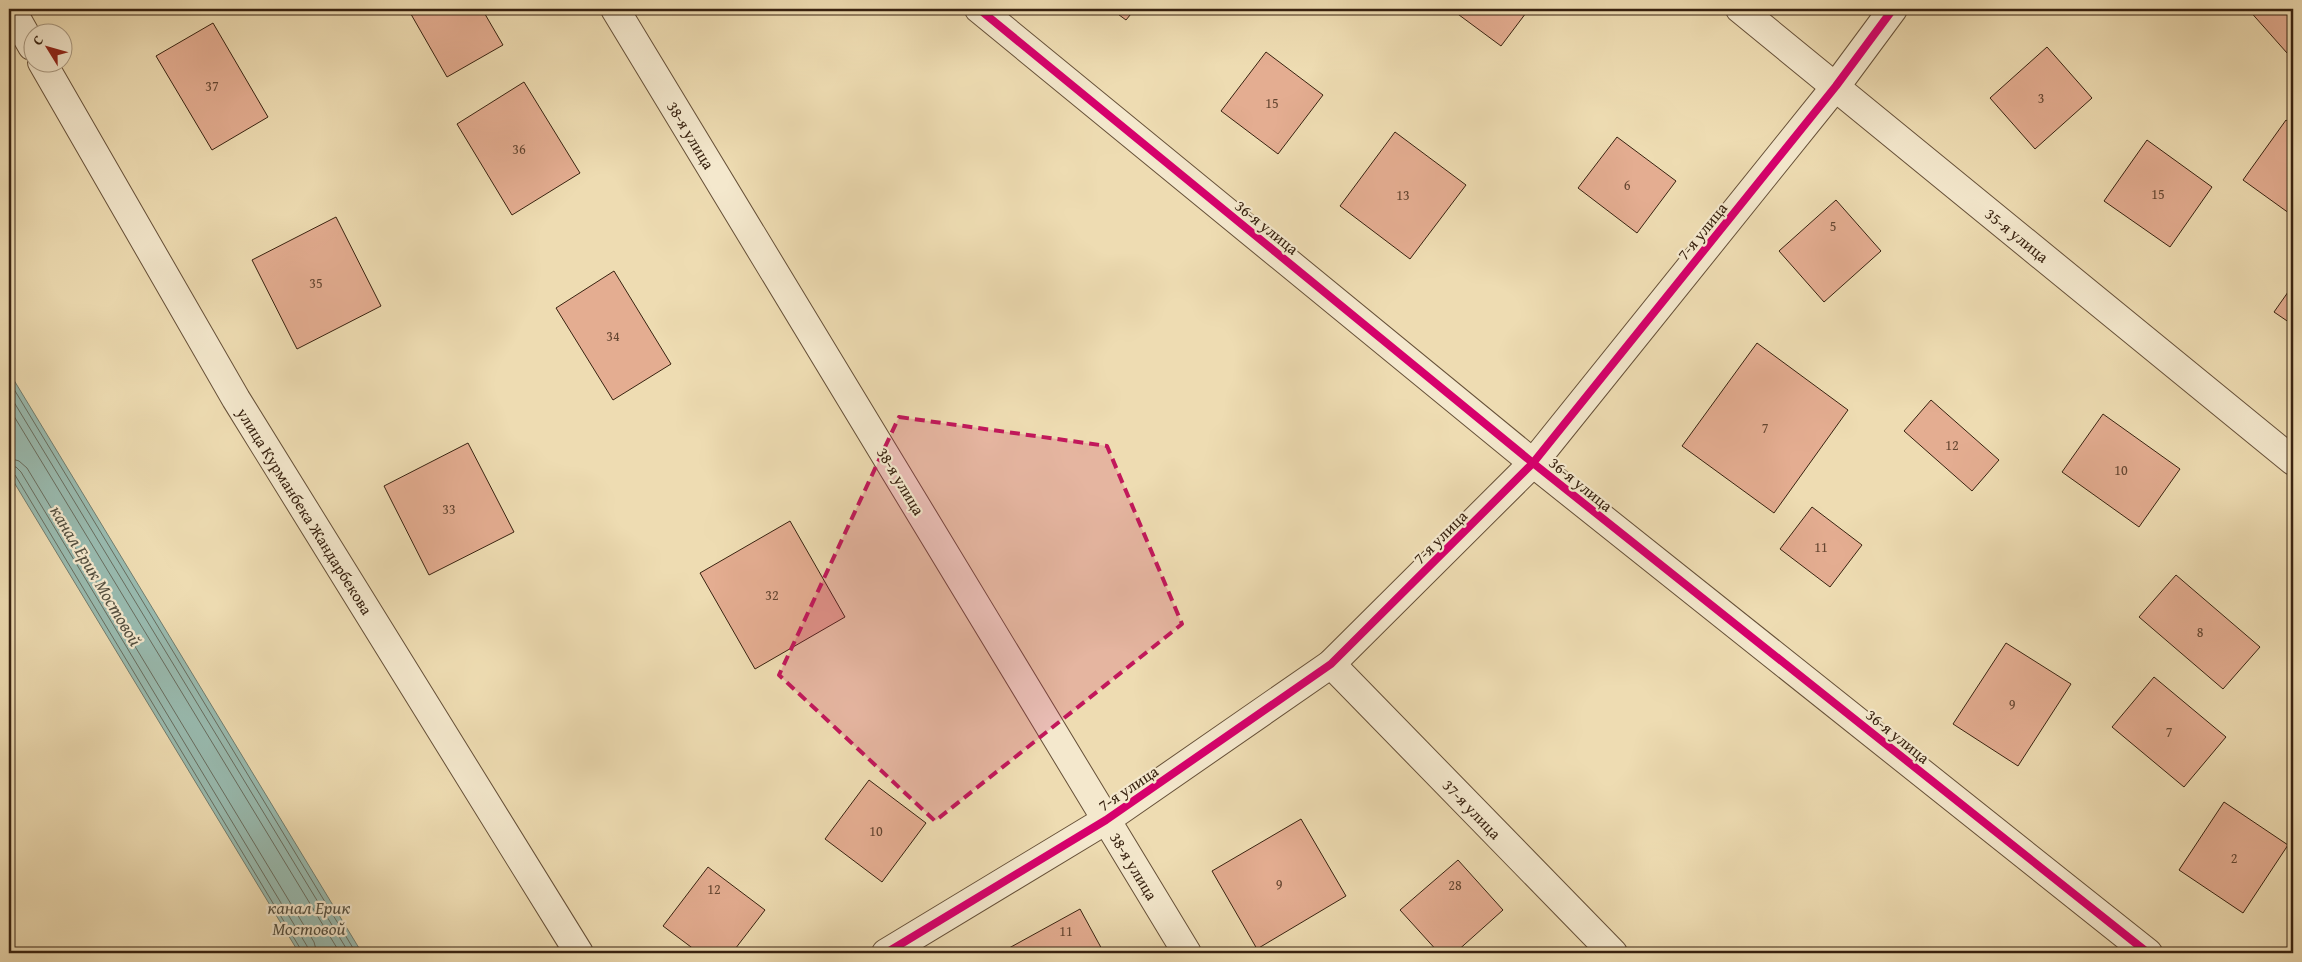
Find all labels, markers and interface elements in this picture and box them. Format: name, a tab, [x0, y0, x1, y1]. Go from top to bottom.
north arrow	[22, 22, 72, 72]
text: С	[27, 31, 48, 49]
house number: 37	[205, 76, 219, 96]
house number: 3	[2038, 88, 2044, 108]
house number: 15	[1265, 93, 1279, 113]
street label: 38-я улица	[661, 96, 721, 174]
house number: 36	[512, 139, 526, 159]
house number: 6	[1624, 175, 1631, 195]
house number: 15	[2151, 184, 2165, 204]
house number: 13	[1396, 185, 1410, 205]
street label: 36-я улица	[1230, 194, 1304, 260]
street label: 7-я улица	[1671, 197, 1733, 265]
street label: 35-я улица	[1980, 202, 2054, 268]
house number: 5	[1830, 216, 1836, 236]
house number: 35	[309, 273, 323, 293]
house number: 34	[606, 326, 620, 346]
street label: улица Курманбека Жандарбекова	[231, 402, 379, 620]
house number: 7	[1762, 418, 1769, 438]
house number: 12	[1945, 435, 1959, 455]
street label: 38-я улица	[871, 442, 931, 520]
street label: 36-я улица	[1544, 451, 1618, 517]
house number: 10	[2114, 460, 2128, 480]
house number: 33	[442, 499, 456, 519]
water label: канал Ерик Мостовой	[44, 500, 149, 651]
street label: 7-я улица	[1407, 504, 1473, 570]
house number: 11	[1814, 537, 1828, 557]
house number: 32	[765, 585, 779, 605]
house number: 8	[2197, 622, 2204, 642]
house number: 9	[2009, 694, 2016, 714]
street label: 36-я улица	[1861, 703, 1935, 769]
house number: 7	[2166, 722, 2173, 742]
street label: 7-я улица	[1093, 759, 1163, 817]
street label: 37-я улица	[1437, 773, 1507, 845]
house number: 10	[869, 821, 883, 841]
street label: 38-я улица	[1104, 827, 1164, 905]
house number: 2	[2231, 848, 2237, 868]
house number: 9	[1276, 874, 1283, 894]
house number: 28	[1448, 875, 1462, 895]
house number: 12	[707, 879, 721, 899]
water label: канал Ерик Мостовой	[268, 894, 351, 942]
house number: 11	[1059, 921, 1073, 941]

